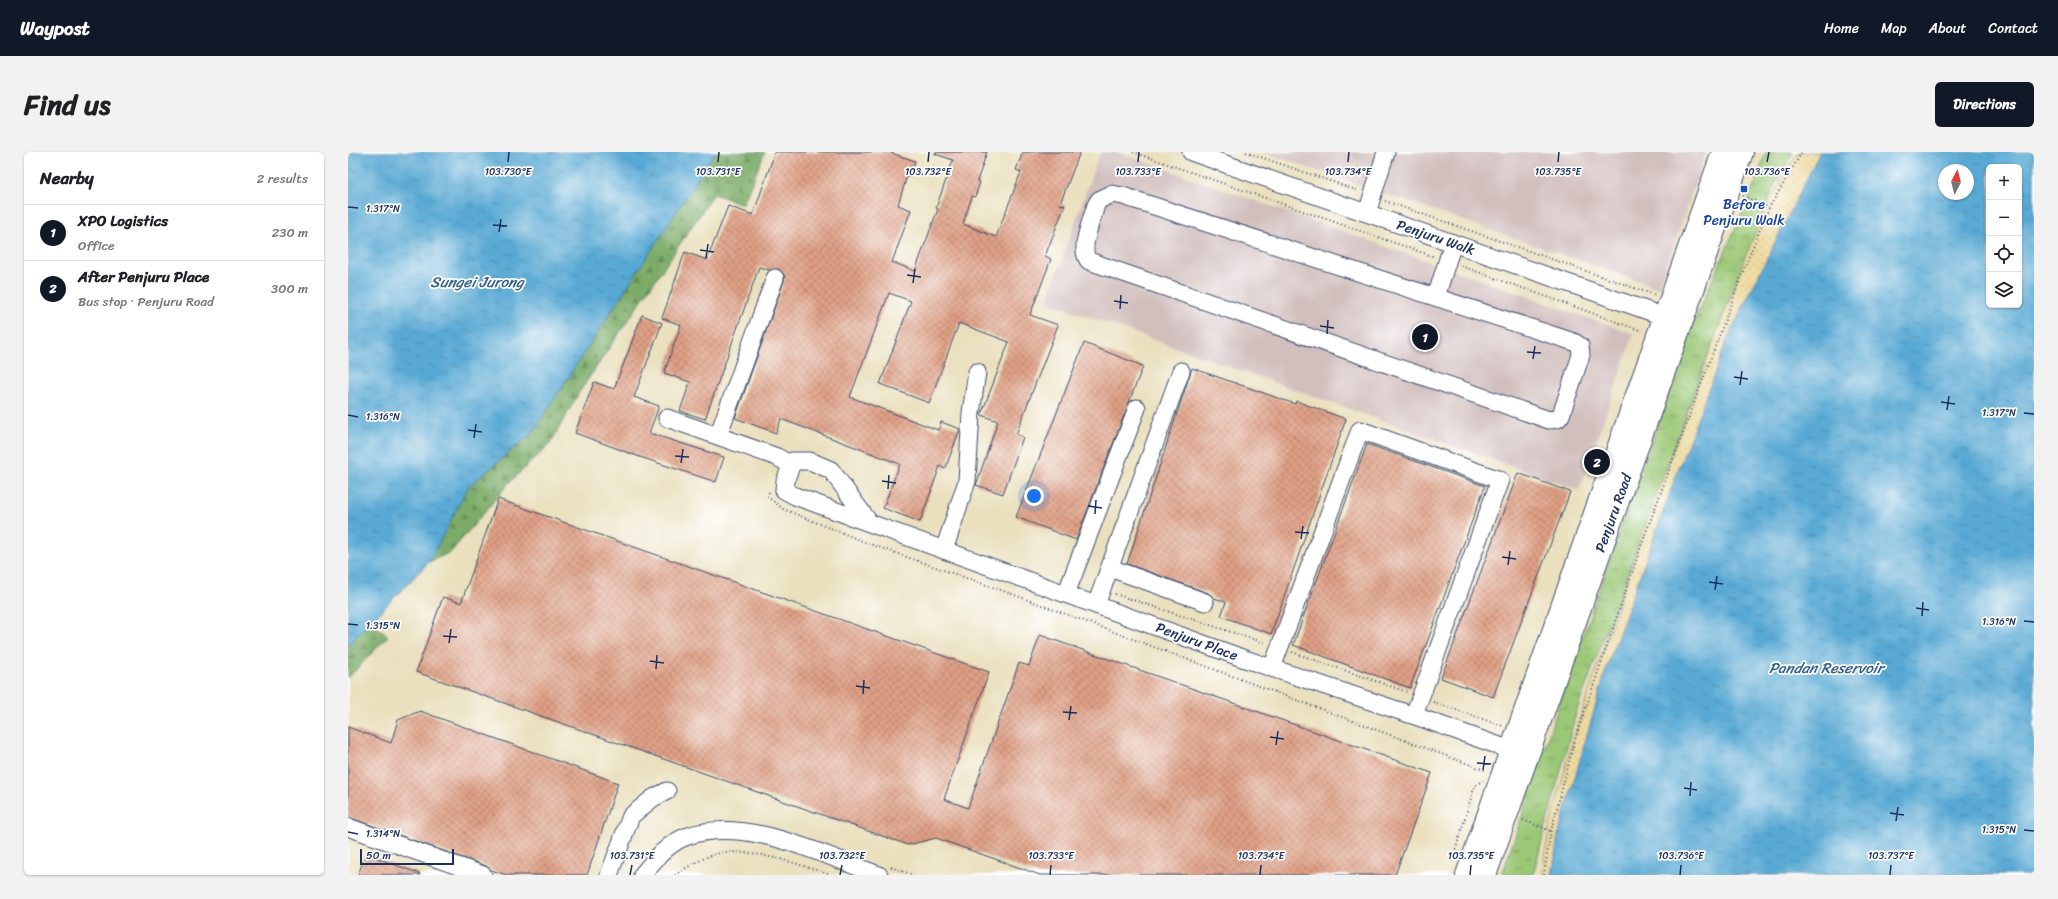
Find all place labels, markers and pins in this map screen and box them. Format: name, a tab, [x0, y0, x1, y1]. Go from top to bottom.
marker: Before Penjuru Walk	[1739, 184, 1749, 194]
place label: Before Penjuru Walk	[1703, 192, 1785, 233]
pin: 1	[1412, 322, 1438, 352]
pin: 2	[1584, 447, 1610, 477]

